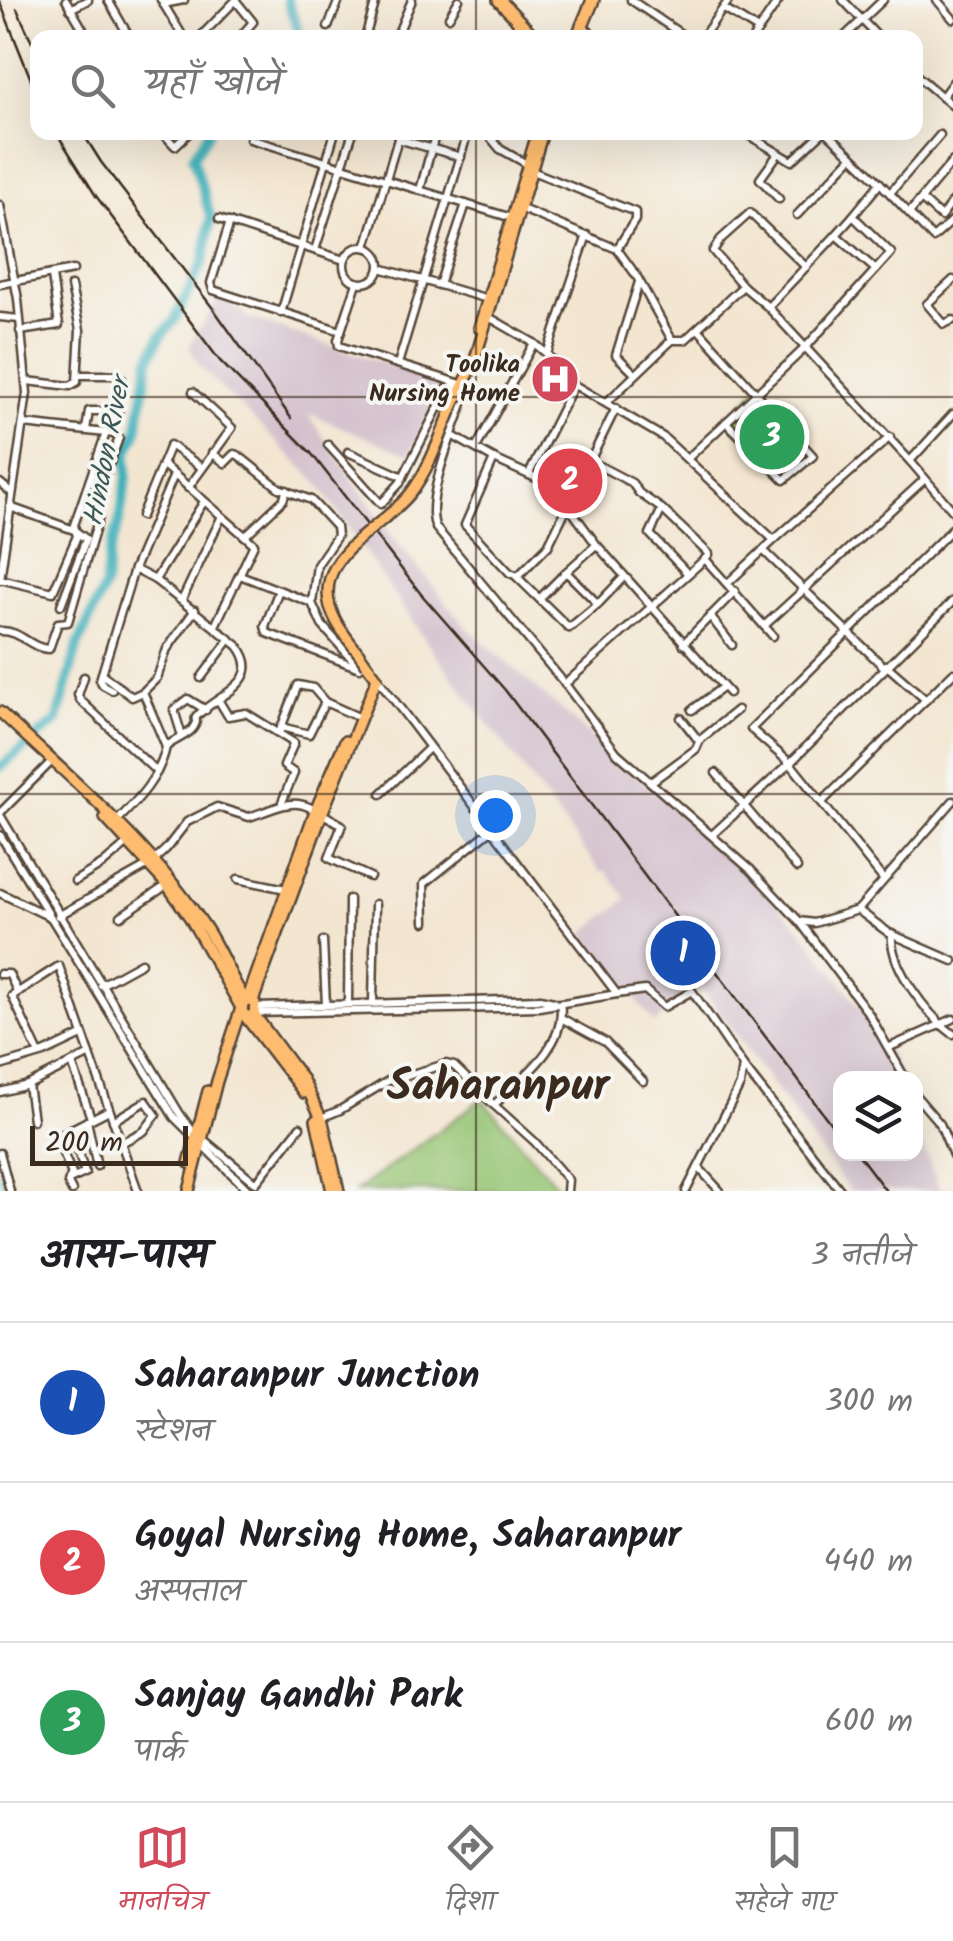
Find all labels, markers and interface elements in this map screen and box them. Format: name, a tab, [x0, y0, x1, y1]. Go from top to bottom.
search box	[30, 30, 923, 140]
text: यहाँ खोजें	[145, 55, 282, 115]
icon: search	[65, 58, 120, 113]
place label: Toolika Nursing Home	[369, 345, 520, 414]
hospital icon: Toolika Nursing Home	[529, 353, 581, 405]
water label: Hindon River	[72, 369, 145, 530]
pin: 3	[740, 400, 804, 474]
pin: 2	[538, 444, 602, 518]
your location	[470, 790, 521, 841]
pin: 1	[650, 916, 716, 990]
district label: Saharanpur	[387, 1052, 611, 1124]
map controls	[833, 1071, 923, 1161]
button: layers	[833, 1071, 923, 1161]
scale bar	[30, 1121, 188, 1166]
text: 200 m	[45, 1121, 123, 1166]
text: आस-पास	[40, 1223, 209, 1290]
text: 3 नतीजे	[811, 1231, 913, 1282]
text: Saharanpur Junction	[135, 1347, 480, 1407]
text: 1	[68, 1377, 77, 1428]
text: 300 m	[824, 1377, 913, 1428]
text: स्टेशन	[135, 1407, 211, 1458]
text: Goyal Nursing Home, Saharanpur	[135, 1507, 681, 1567]
text: 2	[63, 1537, 82, 1588]
text: 440 m	[823, 1537, 913, 1588]
text: अस्पताल	[135, 1567, 242, 1618]
text: Sanjay Gandhi Park	[135, 1667, 462, 1727]
text: 3	[64, 1697, 81, 1748]
text: 600 m	[825, 1697, 913, 1748]
text: पार्क	[135, 1727, 186, 1778]
tab: मानचित्र	[119, 1820, 206, 1925]
tab: दिशा	[443, 1820, 498, 1925]
tab: सहेजे गए	[735, 1820, 835, 1925]

